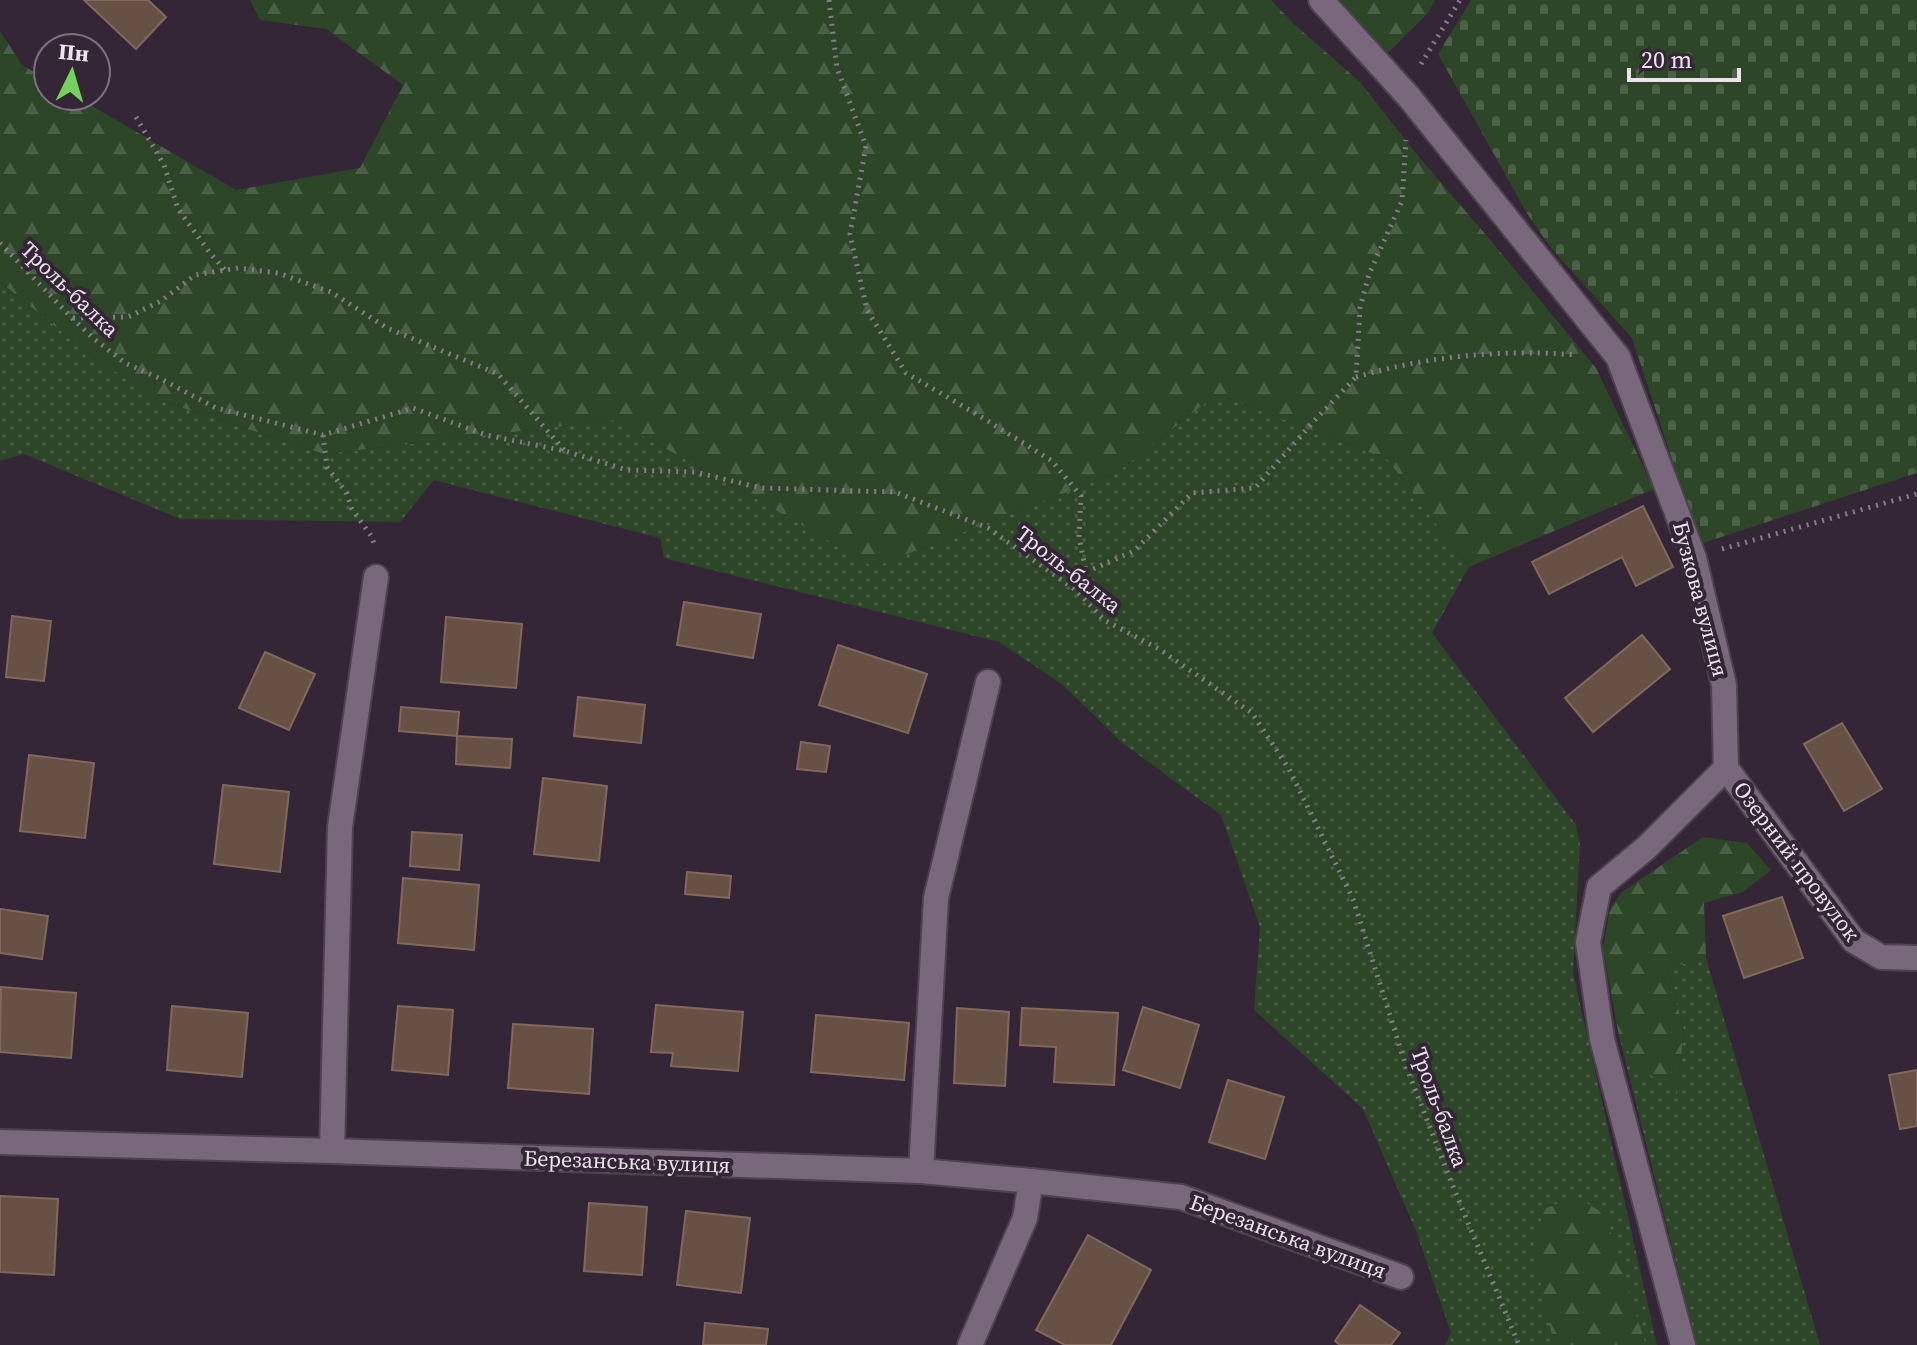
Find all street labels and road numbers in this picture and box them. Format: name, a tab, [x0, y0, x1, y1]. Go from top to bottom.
street label: Троль-балка	[14, 235, 126, 344]
street label: Троль-балка	[1010, 518, 1128, 620]
street label: Бузкова вулиця	[1666, 518, 1736, 680]
street label: Озерний провулок	[1727, 775, 1867, 947]
street label: Троль-балка	[1404, 1043, 1476, 1172]
street label: Березанська вулиця	[523, 1142, 731, 1180]
street label: Березанська вулиця	[1186, 1187, 1390, 1285]

